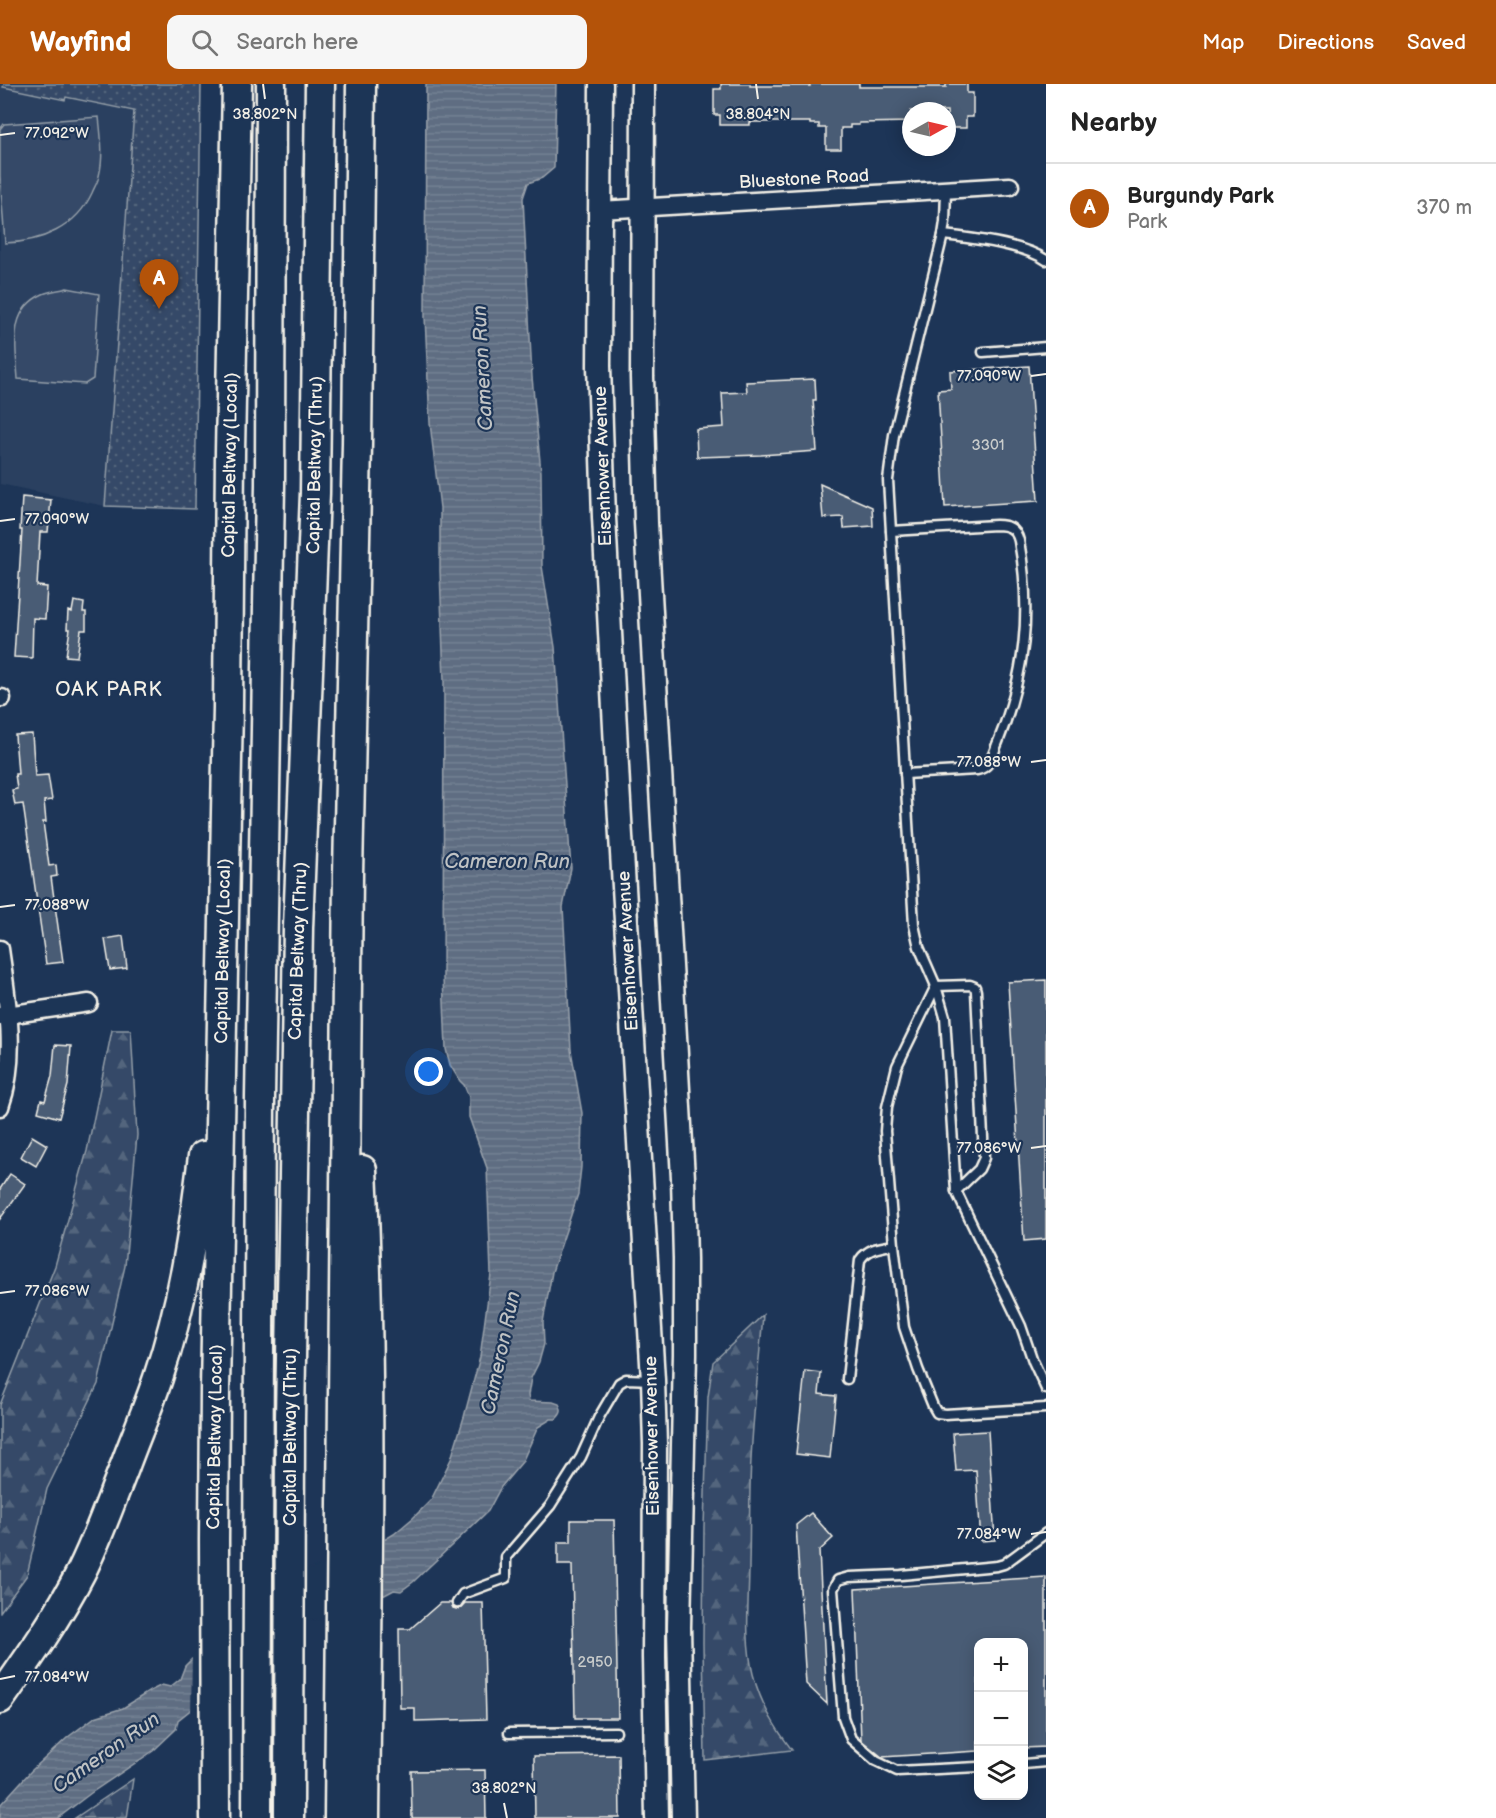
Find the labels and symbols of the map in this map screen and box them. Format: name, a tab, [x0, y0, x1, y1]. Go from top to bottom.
north arrow	[902, 102, 956, 156]
text: 38.802°N	[232, 105, 298, 124]
text: 38.804°N	[725, 105, 791, 124]
text: 77.092°W	[25, 124, 89, 143]
street label: Bluestone Road	[738, 165, 870, 193]
pin: A	[140, 260, 178, 309]
water label: Cameron Run	[468, 305, 498, 431]
text: 77.090°W	[957, 367, 1022, 386]
street label: Capital Beltway (Local)	[218, 372, 242, 558]
street label: Capital Beltway (Thru)	[303, 376, 327, 554]
street label: Eisenhower Avenue	[590, 385, 616, 546]
house number: 3301	[971, 436, 1005, 455]
text: 77.090°W	[25, 510, 90, 529]
district label: OAK PARK	[55, 678, 163, 702]
text: 77.088°W	[957, 753, 1022, 772]
water label: Cameron Run	[444, 850, 570, 874]
street label: Capital Beltway (Local)	[211, 858, 235, 1044]
street label: Capital Beltway (Thru)	[284, 862, 312, 1040]
street label: Eisenhower Avenue	[613, 870, 643, 1032]
text: 77.088°W	[25, 896, 90, 915]
your location	[414, 1057, 443, 1086]
text: 77.086°W	[957, 1139, 1022, 1158]
text: 77.086°W	[25, 1282, 90, 1301]
water label: Cameron Run	[476, 1289, 526, 1417]
street label: Capital Beltway (Local)	[203, 1344, 227, 1530]
street label: Capital Beltway (Thru)	[280, 1348, 301, 1526]
street label: Eisenhower Avenue	[640, 1355, 664, 1516]
text: 77.084°W	[957, 1525, 1022, 1544]
house number: 2950	[578, 1653, 613, 1672]
text: 77.084°W	[25, 1668, 90, 1687]
water label: Cameron Run	[48, 1707, 164, 1799]
text: 38.802°N	[471, 1779, 537, 1798]

